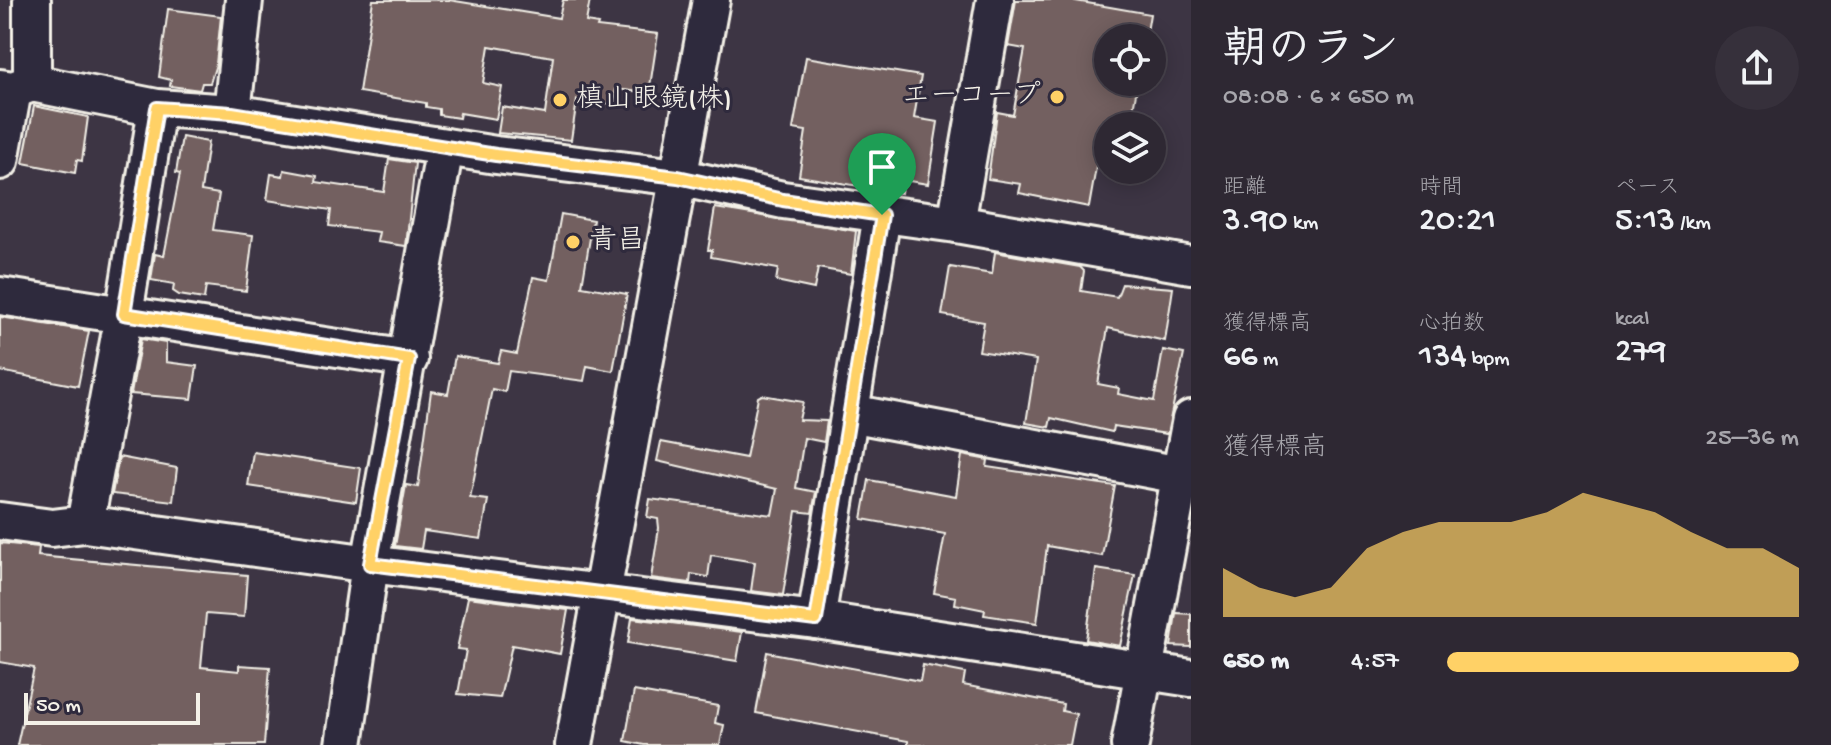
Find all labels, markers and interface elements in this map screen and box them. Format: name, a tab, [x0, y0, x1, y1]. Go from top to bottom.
map controls	[1094, 24, 1166, 184]
button: locate	[1094, 24, 1166, 96]
button: share	[1715, 26, 1799, 110]
text: 朝のラン	[1223, 27, 1399, 79]
place label: エーコープ	[902, 80, 1041, 114]
place label: 槙山眼鏡(株)	[576, 83, 732, 117]
text: 08:08 · 6 × 650 m	[1223, 83, 1414, 114]
marker: エーコープ	[1048, 88, 1066, 106]
marker: 槙山眼鏡(株)	[551, 91, 569, 109]
button: layers	[1094, 112, 1166, 184]
pin	[848, 133, 916, 215]
icon: arrive	[860, 145, 904, 189]
text: 距離	[1223, 176, 1267, 202]
text: 時間	[1419, 176, 1463, 202]
text: ペース	[1615, 176, 1680, 202]
text: 3.90	[1223, 202, 1288, 242]
text: 20:21	[1419, 202, 1496, 242]
text: 5:13	[1615, 202, 1675, 242]
text: km	[1288, 211, 1318, 237]
text: /km	[1675, 211, 1711, 237]
place label: 青昌	[589, 225, 645, 259]
marker: 青昌	[564, 233, 582, 251]
text: kcal	[1615, 307, 1649, 333]
text: 獲得標高	[1223, 312, 1311, 338]
text: 心拍数	[1419, 312, 1485, 338]
text: 279	[1615, 333, 1666, 373]
text: 66	[1223, 338, 1257, 378]
text: 134	[1419, 338, 1466, 378]
text: m	[1257, 347, 1278, 373]
text: bpm	[1466, 347, 1510, 373]
text: 25–36 m	[1705, 424, 1799, 455]
text: 獲得標高	[1223, 434, 1327, 465]
text: 650 m	[1223, 647, 1289, 678]
text: 4:57	[1351, 647, 1399, 678]
scale bar	[24, 689, 200, 725]
text: 50 m	[36, 694, 81, 720]

